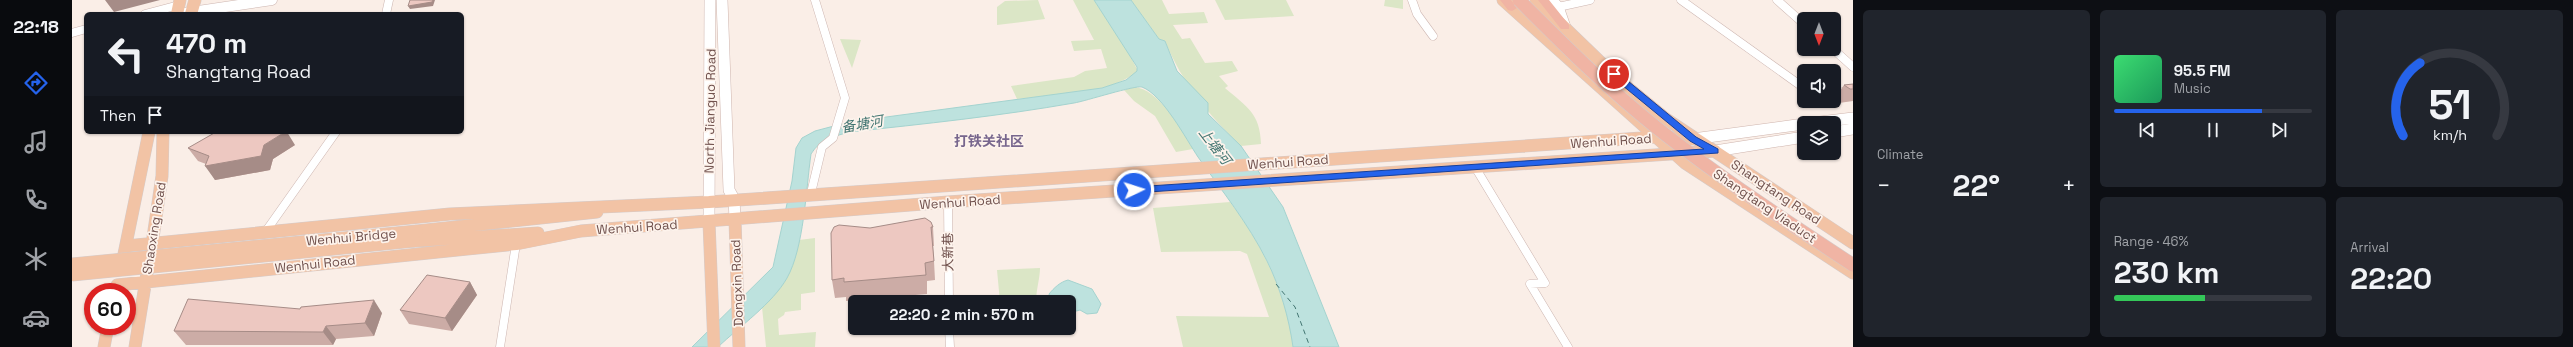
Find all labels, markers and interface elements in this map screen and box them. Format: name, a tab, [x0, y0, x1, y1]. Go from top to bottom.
north arrow	[1797, 12, 1841, 56]
map controls	[1797, 12, 1841, 160]
text: 22:18	[13, 15, 59, 38]
text: 470 m	[166, 25, 247, 61]
icon: left	[100, 28, 152, 80]
street label: North Jianguo Road	[700, 48, 720, 174]
pin	[1597, 57, 1631, 91]
text: Shangtang Road	[166, 60, 311, 83]
text: 95.5 FM	[2174, 61, 2230, 80]
icon: arrive	[1603, 63, 1625, 85]
button: sound	[1797, 64, 1841, 108]
icon: directions	[22, 69, 50, 97]
text: 51	[2428, 78, 2471, 131]
text: Music	[2174, 80, 2211, 97]
icon: arrive	[144, 104, 166, 126]
text: Then	[100, 106, 136, 125]
water label: 备塘河	[840, 111, 887, 137]
button: layers	[1797, 116, 1841, 160]
icon: previous	[2136, 119, 2158, 141]
icon: pause	[2202, 119, 2224, 141]
icon: next	[2268, 119, 2290, 141]
water label: 上塘河	[1195, 124, 1237, 170]
text: km/h	[2433, 126, 2467, 144]
icon: music	[22, 128, 50, 156]
street label: Wenhui Road	[1570, 130, 1652, 152]
district label: 打铁关社区	[954, 132, 1024, 150]
text: Climate	[1877, 146, 1923, 163]
street label: Wenhui Road	[1247, 151, 1329, 173]
street label: Shangtang Road	[1728, 156, 1824, 228]
street label: Shangtang Viaduct	[1710, 165, 1820, 247]
text: 22°	[1953, 166, 2000, 205]
position arrow	[1113, 169, 1155, 211]
text: −	[1877, 171, 1891, 199]
text: +	[2062, 171, 2076, 199]
street label: Shaoxing Road	[138, 181, 170, 275]
icon: phone	[22, 186, 50, 214]
street label: Wenhui Road	[919, 191, 1001, 213]
street label: Wenhui Road	[596, 216, 678, 238]
street label: Wenhui Bridge	[305, 225, 397, 249]
street label: 大新巷	[939, 232, 957, 272]
text: Range · 46%	[2114, 233, 2189, 250]
street label: Dongxin Road	[727, 239, 747, 327]
text: Arrival	[2350, 239, 2389, 256]
icon: climate	[22, 245, 50, 273]
street label: Wenhui Road	[274, 251, 356, 277]
text: 230 km	[2114, 253, 2219, 292]
text: 22:20	[2350, 259, 2432, 298]
speed limit sign: 60	[84, 283, 136, 335]
icon: car	[22, 304, 50, 332]
text: 22:20 · 2 min · 570 m	[890, 305, 1034, 324]

